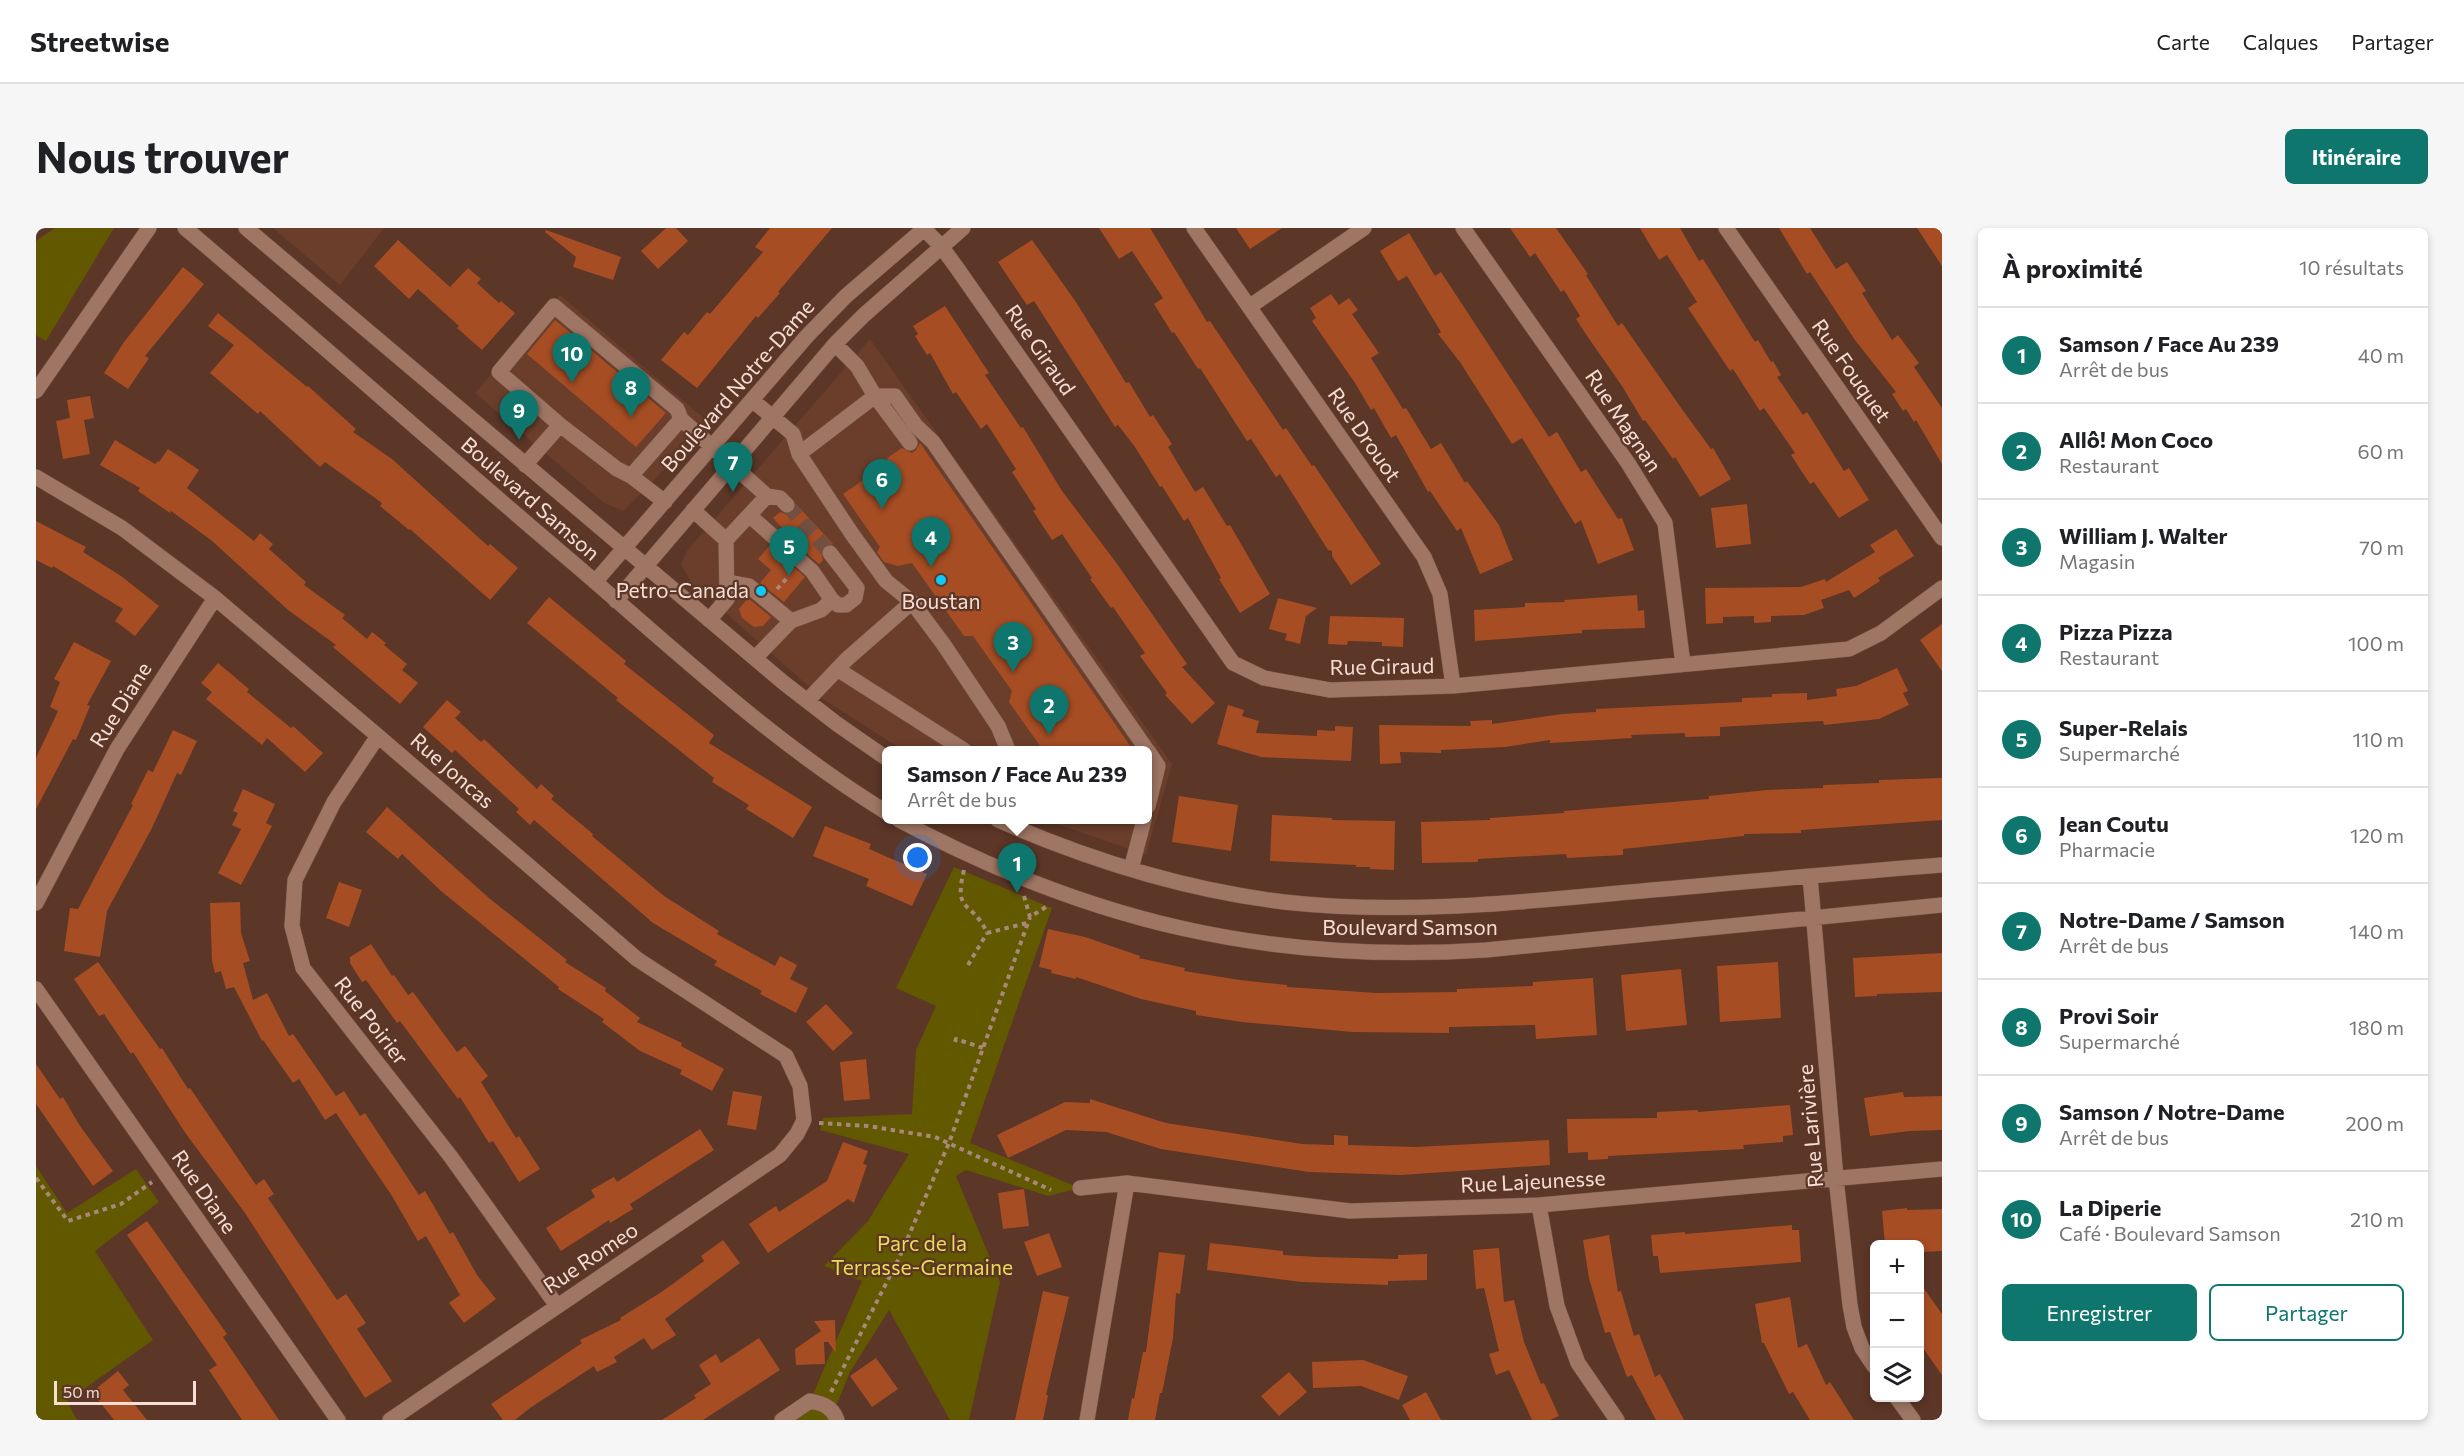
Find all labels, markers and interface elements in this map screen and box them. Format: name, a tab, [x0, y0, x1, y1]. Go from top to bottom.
text: Streetwise	[30, 24, 170, 58]
text: Carte	[2157, 29, 2210, 54]
text: Calques	[2243, 29, 2318, 54]
text: Partager	[2351, 29, 2434, 54]
button: Itinéraire	[2285, 129, 2428, 184]
text: Nous trouver	[36, 130, 289, 182]
text: À proximité	[2002, 252, 2143, 283]
text: 10 résultats	[2299, 255, 2404, 279]
street label: Boulevard Notre-Dame	[655, 294, 819, 476]
street label: Rue Giraud	[1001, 299, 1081, 399]
street label: Rue Fouquet	[1808, 314, 1897, 427]
text: Samson / Face Au 239	[2059, 330, 2279, 357]
pin: 10	[552, 334, 592, 383]
text: 1	[2017, 343, 2026, 367]
text: 40 m	[2358, 343, 2404, 367]
text: Arrêt de bus	[2059, 357, 2169, 381]
street label: Rue Magnan	[1581, 364, 1668, 476]
pin: 8	[612, 368, 650, 417]
street label: Rue Drouot	[1324, 382, 1407, 486]
pin: 9	[500, 390, 538, 440]
text: Allô! Mon Coco	[2059, 426, 2213, 453]
street label: Boulevard Samson	[457, 431, 605, 565]
text: 2	[2016, 439, 2027, 463]
text: 60 m	[2358, 439, 2404, 463]
pin: 7	[714, 442, 752, 492]
text: Restaurant	[2059, 453, 2159, 477]
pin: 6	[862, 460, 902, 509]
pin: 4	[912, 518, 950, 567]
text: William J. Walter	[2059, 522, 2228, 549]
pin: 5	[770, 526, 808, 576]
text: 3	[2016, 535, 2027, 559]
text: 70 m	[2359, 535, 2404, 559]
text: Magasin	[2059, 549, 2135, 573]
marker: Boustan	[934, 573, 948, 587]
place label: Petro-Canada	[616, 577, 749, 602]
marker: Petro-Canada	[754, 584, 768, 598]
place label: Boustan	[902, 588, 980, 613]
text: Pizza Pizza	[2059, 618, 2173, 645]
pin: 3	[994, 622, 1032, 672]
text: 4	[2015, 631, 2028, 655]
text: 100 m	[2348, 631, 2404, 655]
text: Restaurant	[2059, 645, 2159, 669]
street label: Rue Giraud	[1329, 652, 1434, 679]
street label: Rue Diane	[84, 657, 156, 751]
pin: 2	[1030, 686, 1068, 735]
text: Super-Relais	[2059, 714, 2188, 741]
street label: Rue Joncas	[406, 727, 500, 813]
text: 5	[2016, 727, 2027, 751]
text: 110 m	[2353, 727, 2404, 751]
text: Supermarché	[2059, 741, 2180, 765]
popup	[882, 746, 1152, 824]
text: Samson / Face Au 239	[907, 760, 1127, 787]
text: Arrêt de bus	[907, 787, 1017, 811]
text: Jean Coutu	[2059, 810, 2169, 837]
text: 6	[2015, 823, 2028, 847]
text: 120 m	[2350, 823, 2404, 847]
text: Pharmacie	[2059, 837, 2155, 861]
your location	[903, 843, 932, 872]
pin: 1	[998, 844, 1036, 893]
text: Notre-Dame / Samson	[2059, 906, 2285, 933]
street label: Boulevard Samson	[1322, 914, 1498, 939]
text: 7	[2016, 919, 2027, 943]
text: 140 m	[2349, 919, 2404, 943]
text: Arrêt de bus	[2059, 933, 2169, 957]
street label: Rue Poirier	[330, 971, 414, 1069]
text: Provi Soir	[2059, 1002, 2159, 1029]
text: 8	[2015, 1015, 2028, 1039]
text: 180 m	[2349, 1015, 2404, 1039]
text: Supermarché	[2059, 1029, 2180, 1053]
street label: Rue Larivière	[1792, 1063, 1827, 1189]
text: Samson / Notre-Dame	[2059, 1098, 2285, 1125]
text: 9	[2015, 1111, 2028, 1135]
text: 200 m	[2346, 1111, 2404, 1135]
text: Arrêt de bus	[2059, 1125, 2169, 1149]
street label: Rue Diane	[168, 1145, 243, 1238]
street label: Rue Lajeunesse	[1460, 1164, 1606, 1197]
text: La Diperie	[2059, 1194, 2161, 1221]
text: 10	[2010, 1207, 2033, 1231]
text: 210 m	[2350, 1207, 2404, 1231]
street label: Rue Romeo	[538, 1216, 642, 1298]
text: Café · Boulevard Samson	[2059, 1221, 2281, 1245]
park label: Parc de la Terrasse-Germaine	[831, 1230, 1013, 1279]
map controls	[1870, 1240, 1924, 1402]
button: +	[1870, 1240, 1924, 1294]
button: Enregistrer	[2002, 1284, 2197, 1341]
button: Partager	[2209, 1284, 2404, 1341]
button: −	[1870, 1294, 1924, 1348]
button: layers	[1870, 1348, 1924, 1402]
scale bar	[54, 1378, 196, 1406]
text: 50 m	[63, 1382, 100, 1401]

